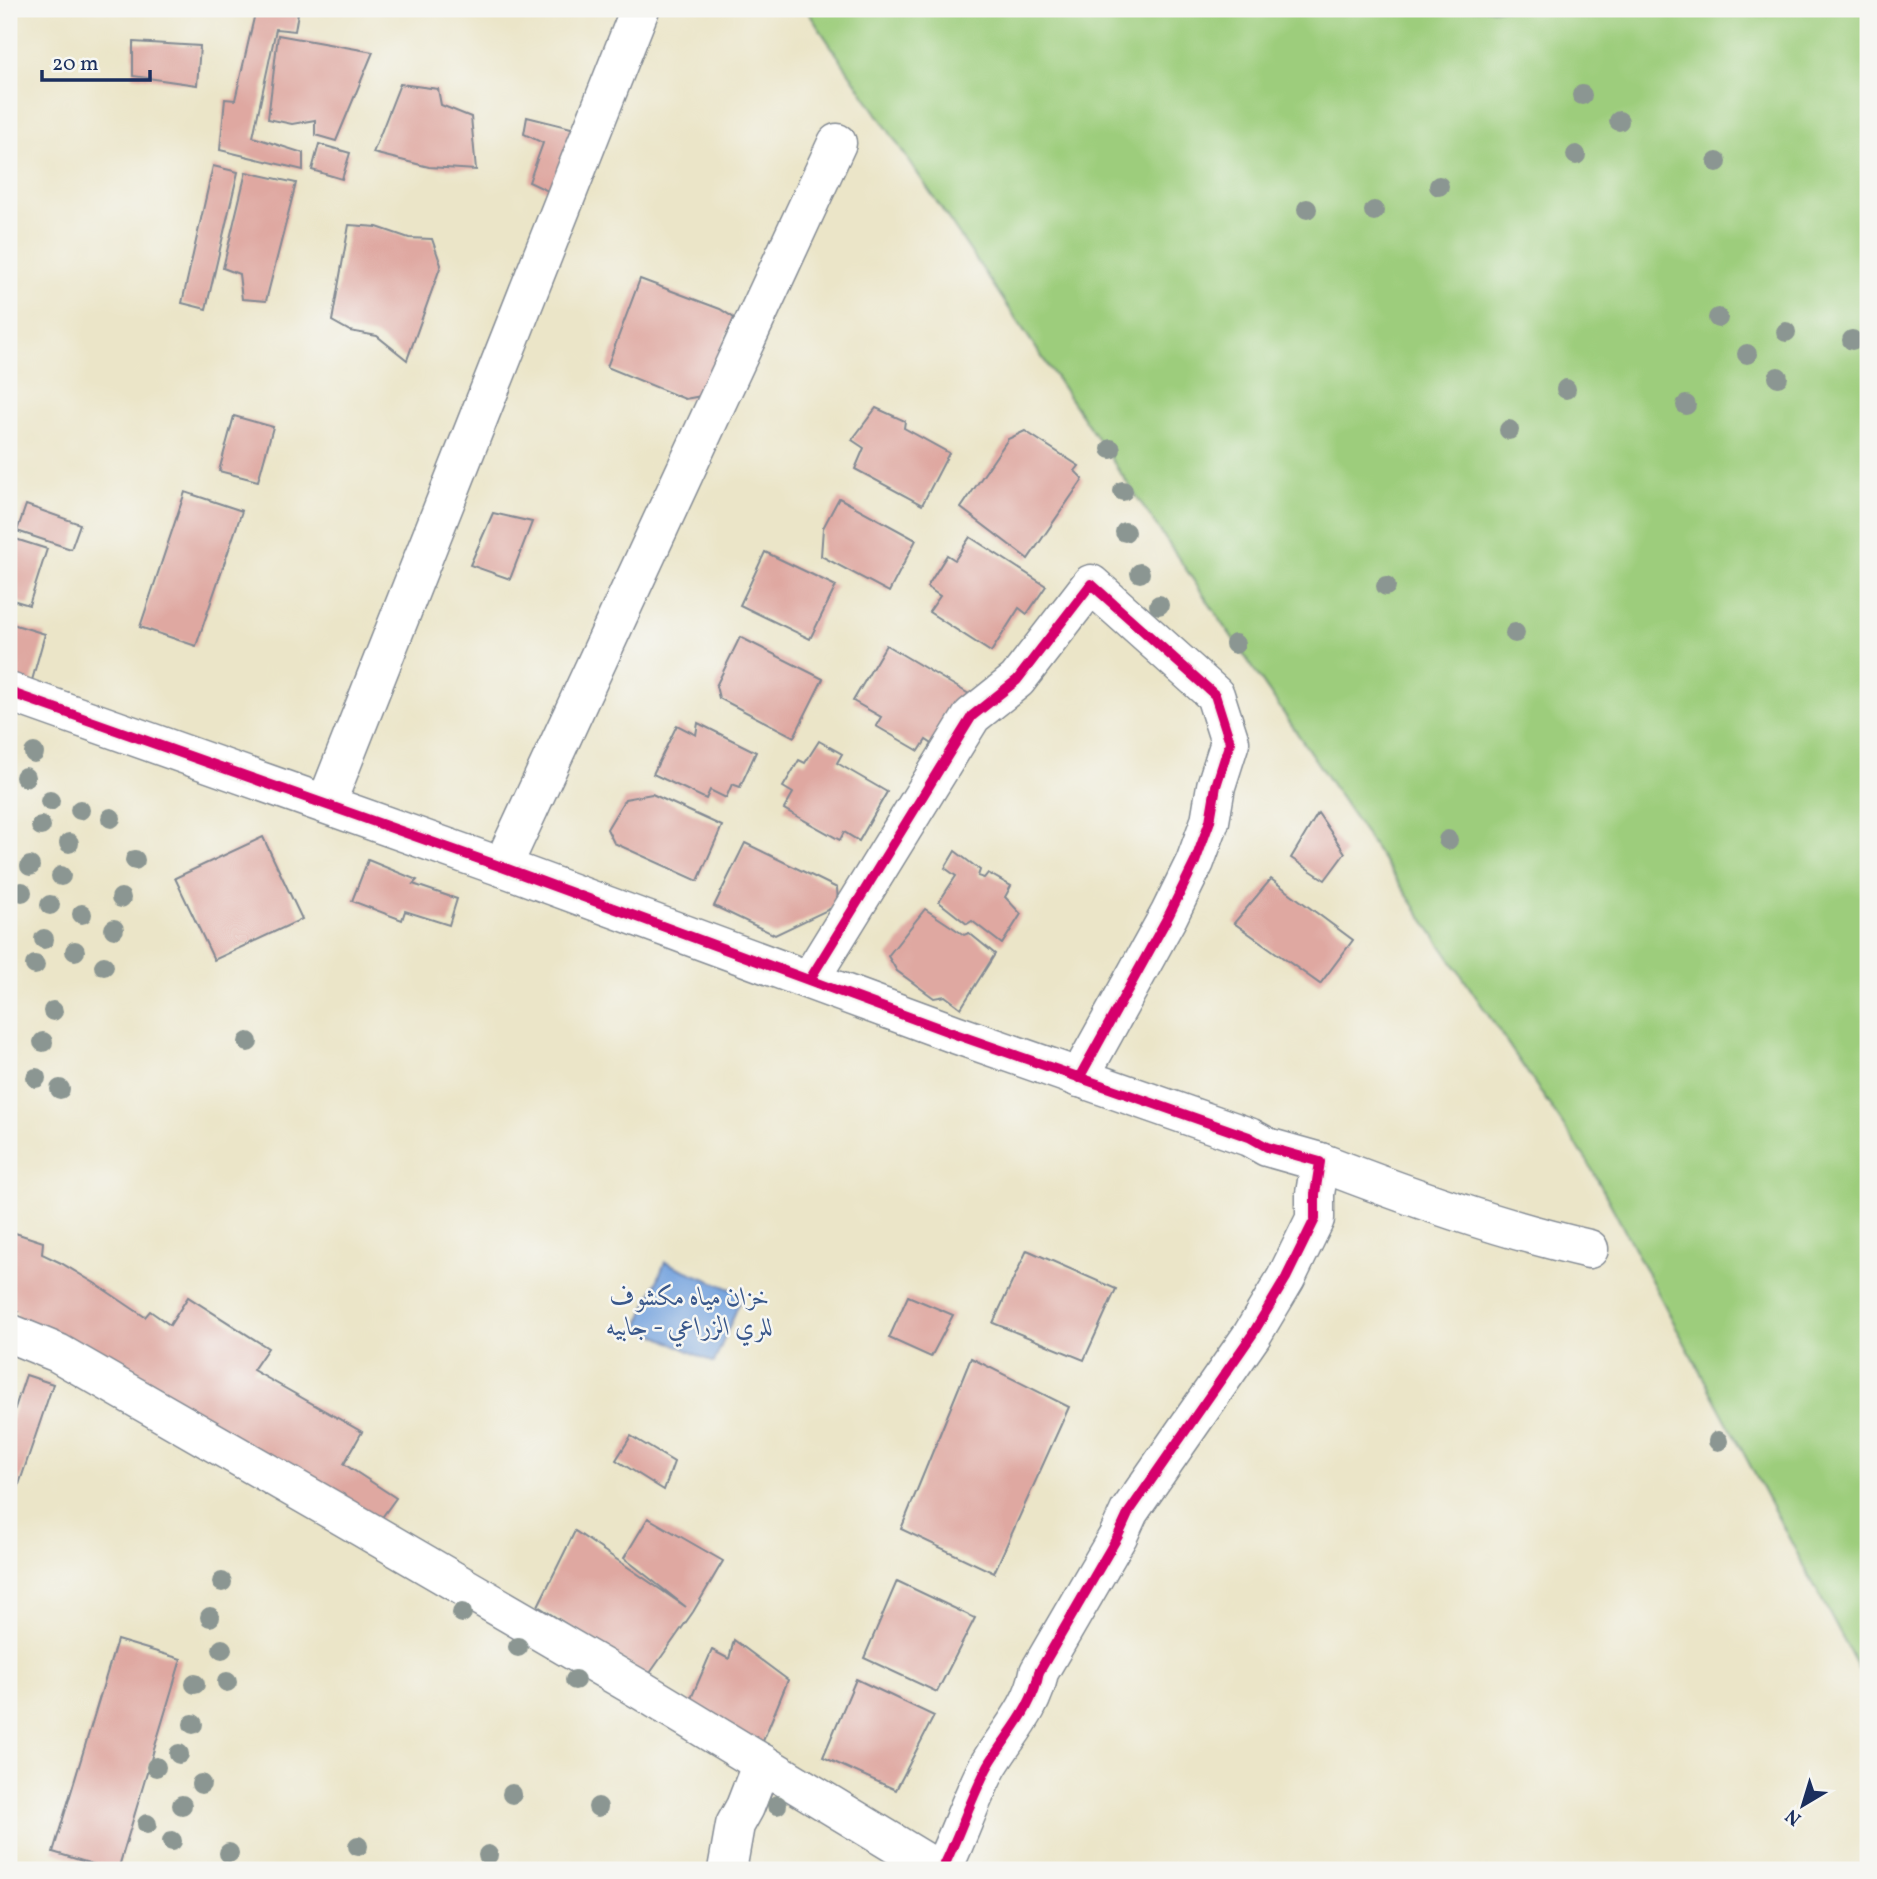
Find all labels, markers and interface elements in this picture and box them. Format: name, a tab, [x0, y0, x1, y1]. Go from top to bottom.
scale bar	[42, 38, 150, 82]
text: 20 m	[52, 50, 98, 79]
water label: خزان مياه مكشوف للري الزراعي - جابيه	[606, 1280, 774, 1348]
north arrow	[1769, 1770, 1839, 1840]
text: N	[1780, 1802, 1807, 1831]

